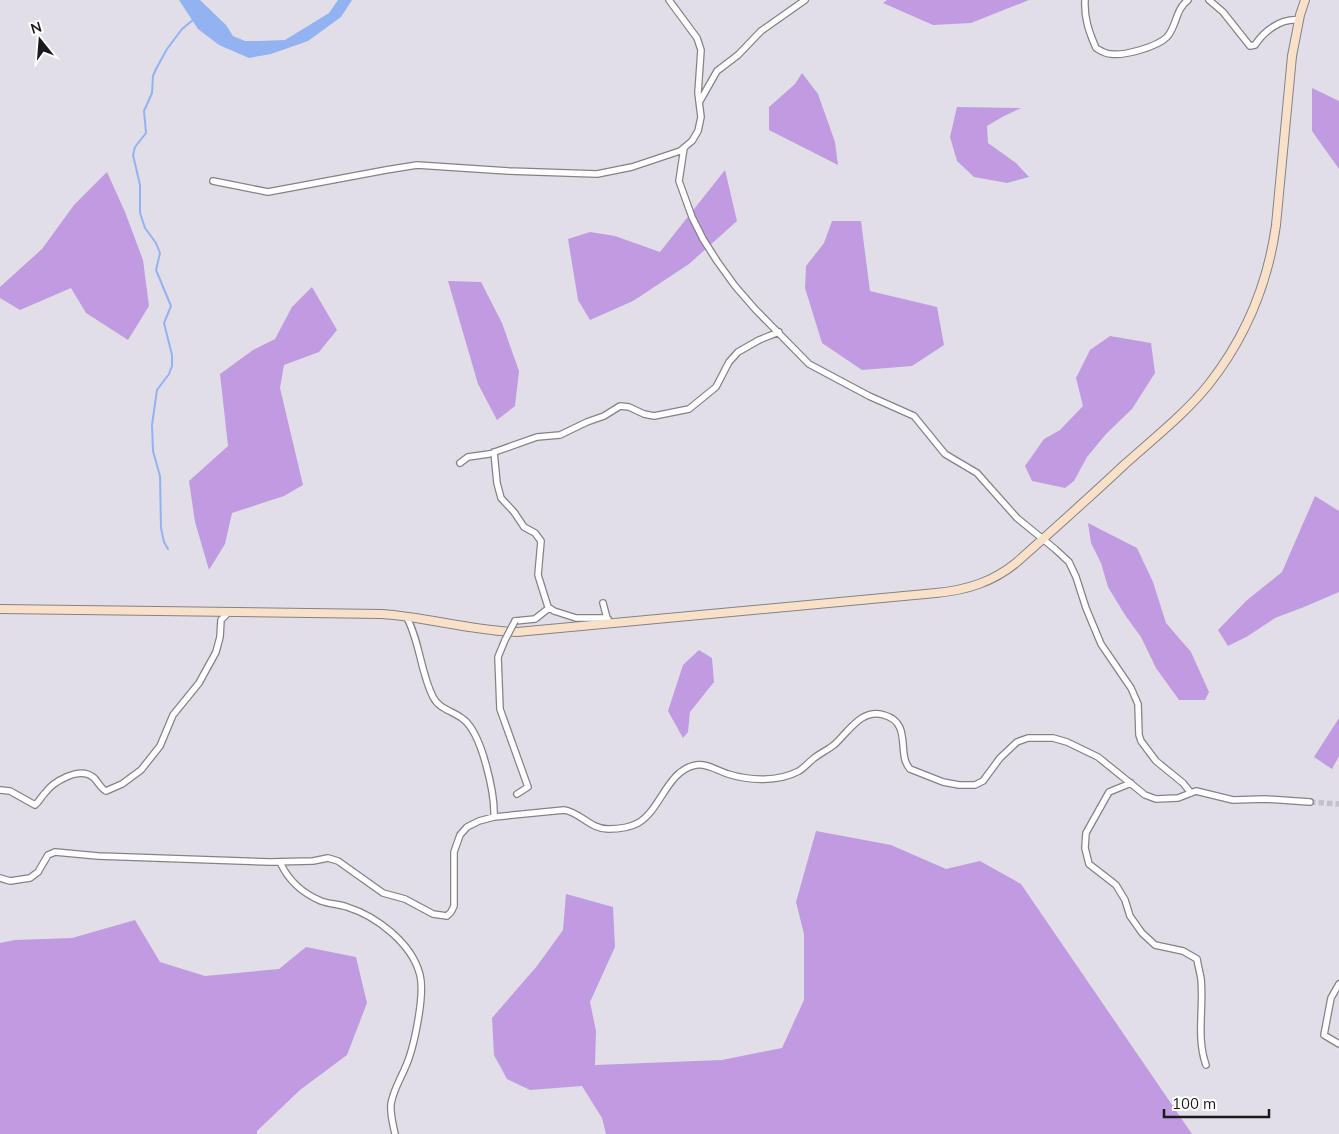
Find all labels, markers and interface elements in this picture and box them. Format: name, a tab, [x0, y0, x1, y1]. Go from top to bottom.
north arrow	[15, 15, 65, 65]
text: N	[29, 17, 44, 38]
scale bar	[1164, 1086, 1269, 1118]
text: 100 m	[1172, 1094, 1216, 1113]

